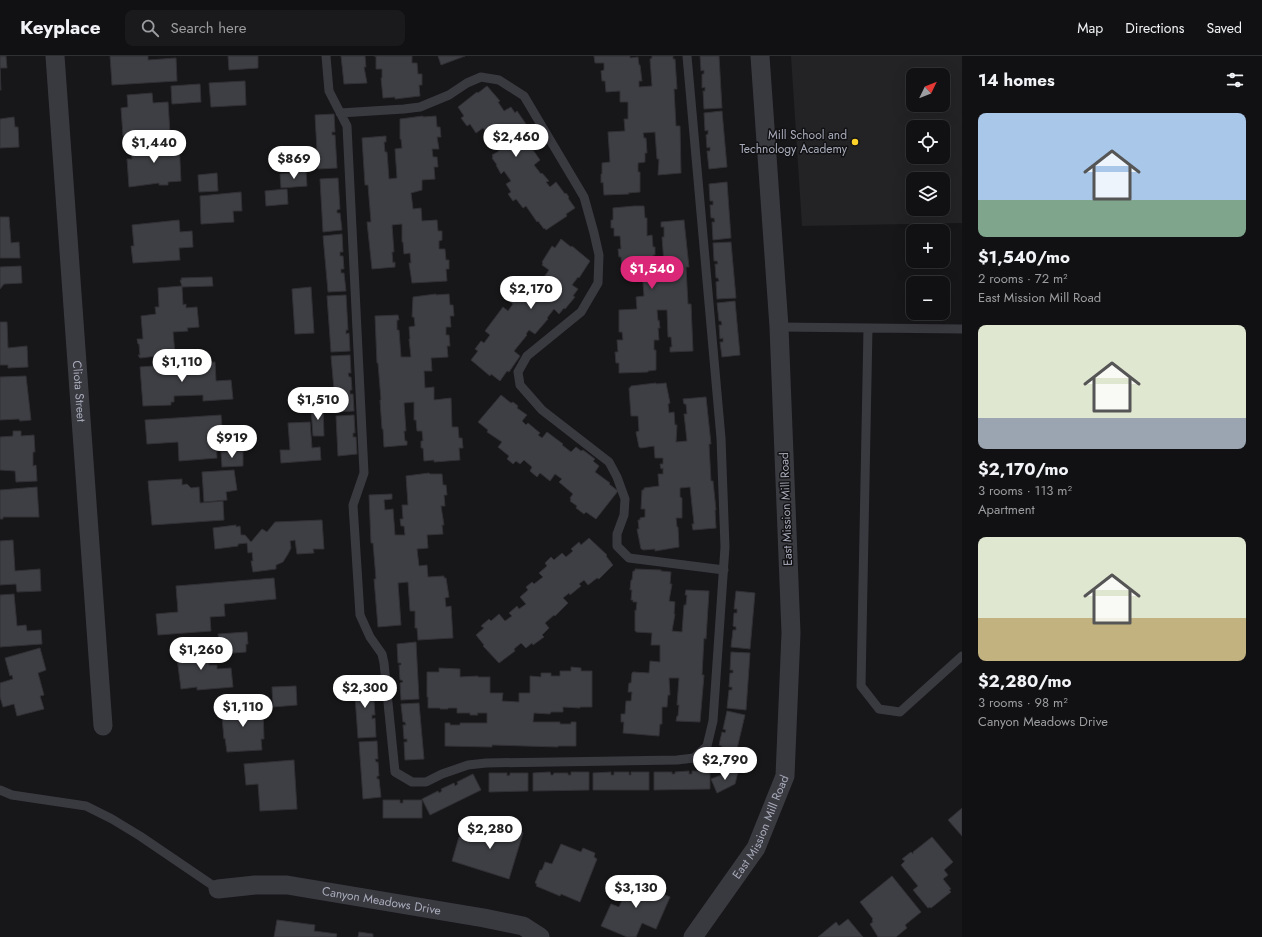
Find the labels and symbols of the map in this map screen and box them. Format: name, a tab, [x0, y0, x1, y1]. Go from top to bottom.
north arrow	[906, 68, 950, 112]
pin: $2,460	[483, 124, 549, 158]
place label: Mill School and Technology Academy	[739, 126, 848, 158]
pin: $1,440	[121, 130, 187, 164]
marker: Mill School and Technology Academy	[850, 137, 860, 147]
pin: $869	[270, 146, 318, 180]
pin: $1,540	[619, 256, 685, 290]
pin: $2,170	[498, 276, 564, 310]
pin: $1,110	[149, 349, 215, 383]
street label: Cliota Street	[68, 360, 90, 423]
pin: $1,510	[285, 387, 351, 421]
pin: $919	[208, 425, 256, 459]
street label: East Mission Mill Road	[775, 452, 797, 566]
pin: $1,260	[168, 637, 234, 671]
pin: $2,300	[332, 675, 398, 709]
pin: $1,110	[210, 694, 276, 728]
pin: $2,790	[692, 747, 758, 781]
street label: East Mission Mill Road	[728, 772, 793, 883]
pin: $2,280	[457, 816, 523, 850]
pin: $3,130	[603, 875, 669, 909]
street label: Canyon Meadows Drive	[321, 882, 442, 920]

